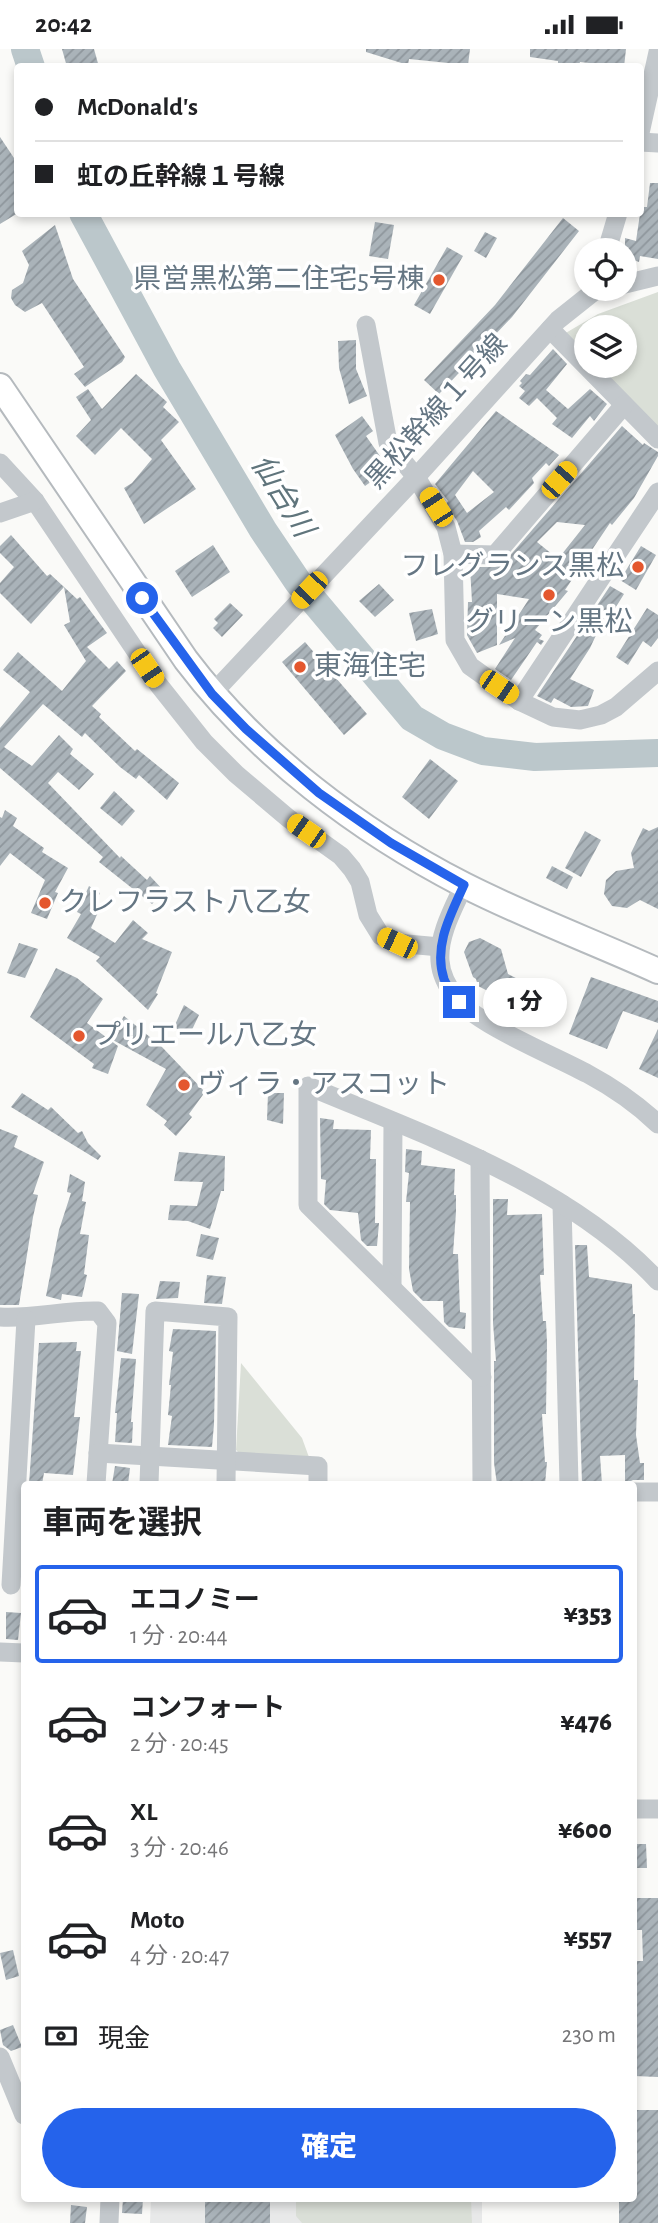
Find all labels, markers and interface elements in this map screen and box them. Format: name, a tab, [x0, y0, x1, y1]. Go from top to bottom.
text: 20:42	[35, 11, 92, 37]
text: McDonald's	[77, 94, 198, 120]
text: 虹の丘幹線１号線	[77, 164, 285, 190]
map controls	[574, 238, 637, 378]
button: locate	[574, 238, 637, 301]
place label: 県営黒松第二住宅5号棟	[133, 264, 425, 294]
marker: 県営黒松第二住宅5号棟	[431, 272, 447, 288]
button: layers	[574, 315, 637, 378]
street label: 黒松幹線１号線	[360, 328, 513, 494]
water label: 仙台川	[245, 449, 322, 545]
car	[538, 457, 581, 503]
car	[416, 484, 457, 530]
place label: フレグランス黒松	[401, 551, 624, 581]
marker: フレグランス黒松	[630, 559, 646, 575]
car	[287, 567, 332, 613]
route start	[126, 582, 158, 614]
marker: グリーン黒松	[541, 587, 557, 603]
place label: グリーン黒松	[466, 607, 632, 637]
car	[127, 645, 168, 691]
place label: 東海住宅	[314, 651, 426, 681]
marker: 東海住宅	[292, 659, 308, 675]
car	[476, 667, 523, 707]
car	[283, 810, 330, 852]
place label: クレフラスト八乙女	[59, 887, 310, 917]
marker: クレフラスト八乙女	[37, 895, 53, 911]
car	[374, 925, 421, 961]
callout: 1 分	[484, 977, 568, 1027]
route end	[443, 986, 475, 1018]
text: 1 分	[508, 991, 542, 1014]
place label: プリエール八乙女	[93, 1020, 317, 1050]
marker: プリエール八乙女	[71, 1028, 87, 1044]
place label: ヴィラ・アスコット	[198, 1069, 450, 1099]
marker: ヴィラ・アスコット	[176, 1077, 192, 1093]
text: 車両を選択	[42, 1507, 202, 1539]
icon: car	[46, 1583, 109, 1646]
text: エコノミー	[130, 1587, 260, 1613]
text: ¥353	[563, 1601, 612, 1627]
text: 1 分 · 20:44	[130, 1625, 228, 1648]
icon: car	[46, 1691, 109, 1754]
text: コンフォート	[130, 1695, 285, 1721]
text: ¥476	[560, 1709, 612, 1735]
text: 2 分 · 20:45	[130, 1733, 229, 1756]
icon: car	[46, 1799, 109, 1862]
text: XL	[130, 1799, 157, 1825]
text: ¥600	[558, 1817, 612, 1843]
text: 3 分 · 20:46	[130, 1837, 229, 1860]
icon: car	[46, 1907, 109, 1970]
text: Moto	[130, 1907, 185, 1933]
text: ¥557	[564, 1925, 612, 1951]
text: 4 分 · 20:47	[130, 1945, 229, 1968]
icon: cash	[42, 2017, 80, 2055]
text: 230 m	[562, 2024, 616, 2047]
text: 現金	[98, 2026, 150, 2052]
button: 確定	[42, 2108, 616, 2188]

